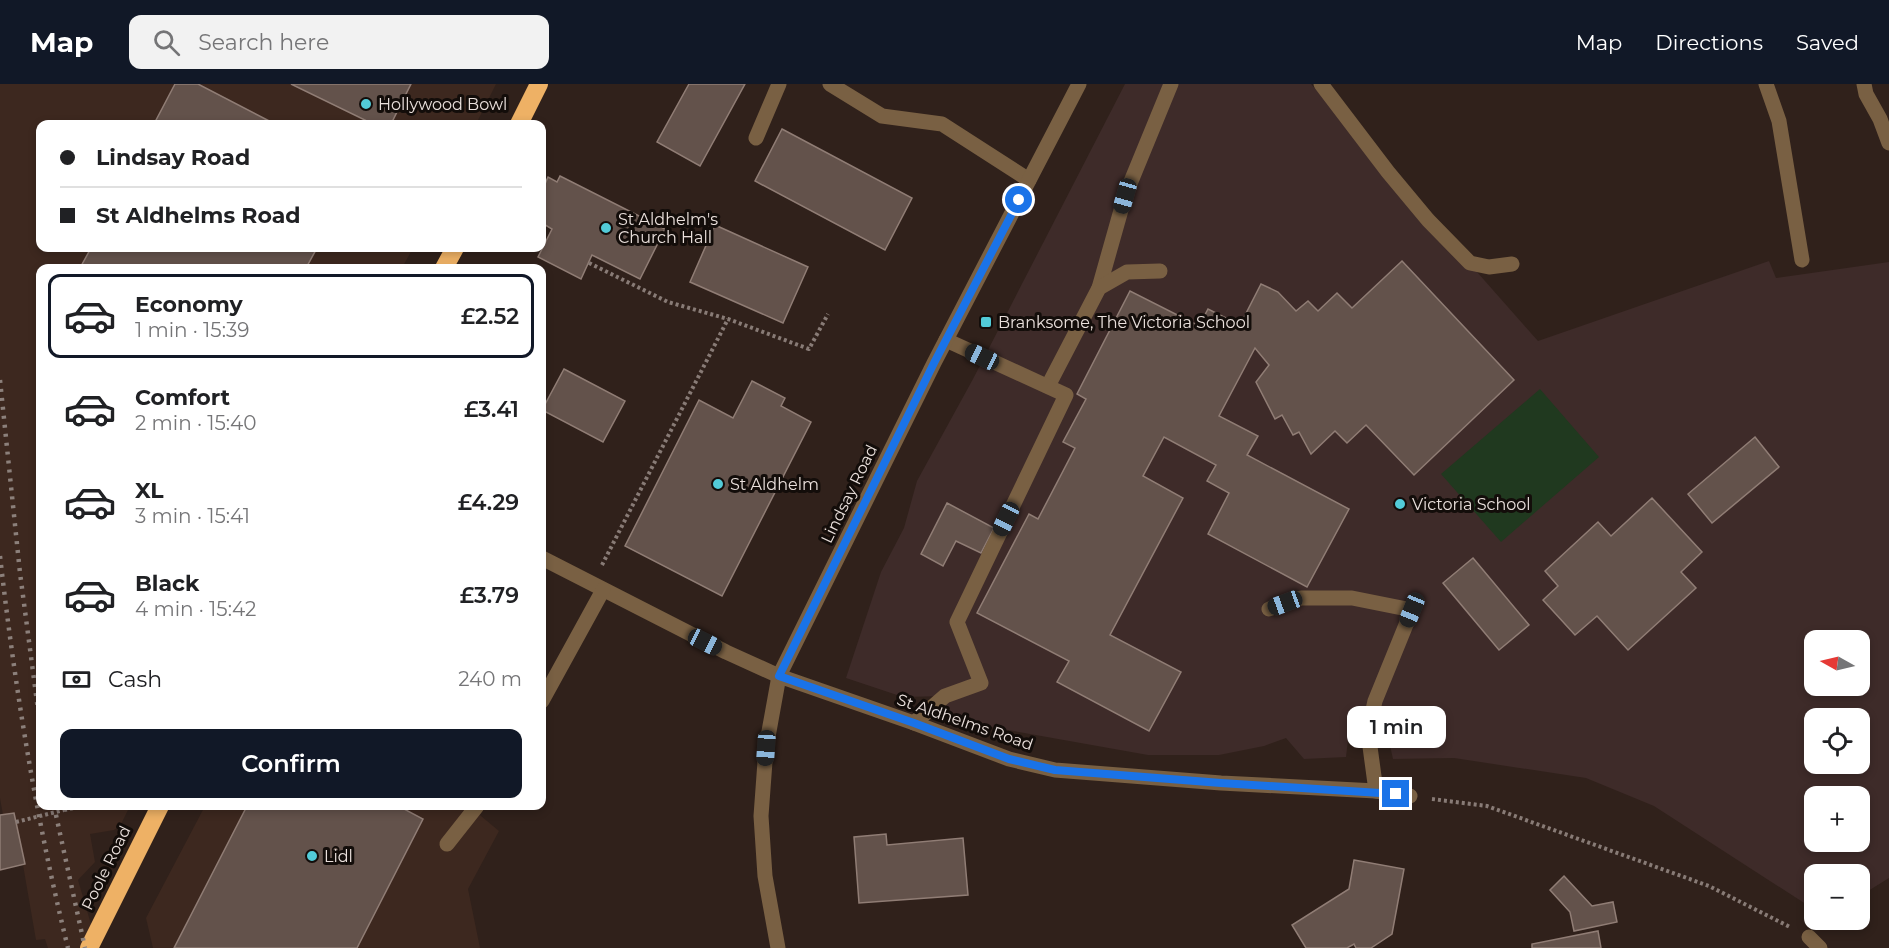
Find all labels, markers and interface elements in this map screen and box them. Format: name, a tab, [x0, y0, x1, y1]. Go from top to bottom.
search box	[129, 15, 549, 69]
text: Map	[30, 25, 93, 59]
icon: search	[150, 26, 183, 59]
text: Search here	[198, 29, 329, 56]
text: Map	[1576, 30, 1622, 55]
text: Directions	[1655, 30, 1763, 55]
text: Saved	[1796, 30, 1859, 55]
place label: Hollywood Bowl	[378, 95, 507, 114]
marker: Hollywood Bowl	[359, 97, 373, 111]
text: Lindsay Road	[96, 144, 250, 171]
car	[1111, 176, 1139, 216]
route start	[1005, 186, 1032, 213]
text: St Aldhelms Road	[96, 202, 301, 229]
place label: St Aldhelm's Church Hall	[618, 210, 718, 247]
marker: St Aldhelm's Church Hall	[599, 221, 613, 235]
icon: car	[63, 289, 117, 343]
text: Economy	[135, 291, 243, 318]
text: £2.52	[461, 303, 519, 330]
place label: Branksome, The Victoria School	[998, 313, 1250, 332]
marker: Branksome, The Victoria School	[979, 315, 993, 329]
text: 1 min · 15:39	[135, 318, 249, 342]
car	[962, 341, 1002, 373]
icon: car	[63, 382, 117, 436]
text: Comfort	[135, 384, 230, 411]
text: £3.41	[464, 396, 519, 423]
text: 2 min · 15:40	[135, 411, 256, 435]
street label: Lindsay Road	[817, 442, 881, 546]
icon: car	[63, 475, 117, 529]
place label: St Aldhelm	[730, 475, 819, 494]
text: XL	[135, 477, 164, 504]
marker: St Aldhelm	[711, 477, 725, 491]
text: £4.29	[458, 489, 519, 516]
place label: Victoria School	[1412, 495, 1531, 514]
marker: Victoria School	[1393, 497, 1407, 511]
car	[990, 499, 1022, 539]
text: 3 min · 15:41	[135, 504, 250, 528]
icon: car	[63, 568, 117, 622]
text: Black	[135, 570, 199, 597]
text: £3.79	[460, 582, 519, 609]
car	[1265, 588, 1305, 618]
car	[1397, 590, 1427, 630]
text: 4 min · 15:42	[135, 597, 256, 621]
car	[685, 626, 725, 658]
north arrow	[1804, 630, 1870, 696]
map controls	[1804, 630, 1870, 930]
icon: cash	[60, 663, 93, 696]
text: Cash	[108, 666, 162, 693]
text: 240 m	[458, 667, 522, 691]
street label: St Aldhelms Road	[894, 690, 1036, 754]
callout: 1 min	[1346, 707, 1446, 749]
button: locate	[1804, 708, 1870, 774]
text: 1 min	[1370, 715, 1423, 739]
button: Confirm	[60, 729, 522, 798]
car	[756, 729, 776, 767]
route end	[1382, 780, 1409, 807]
button: +	[1804, 786, 1870, 852]
street label: Poole Road	[77, 823, 135, 913]
place label: Lidl	[324, 847, 353, 866]
marker: Lidl	[305, 849, 319, 863]
button: −	[1804, 864, 1870, 930]

